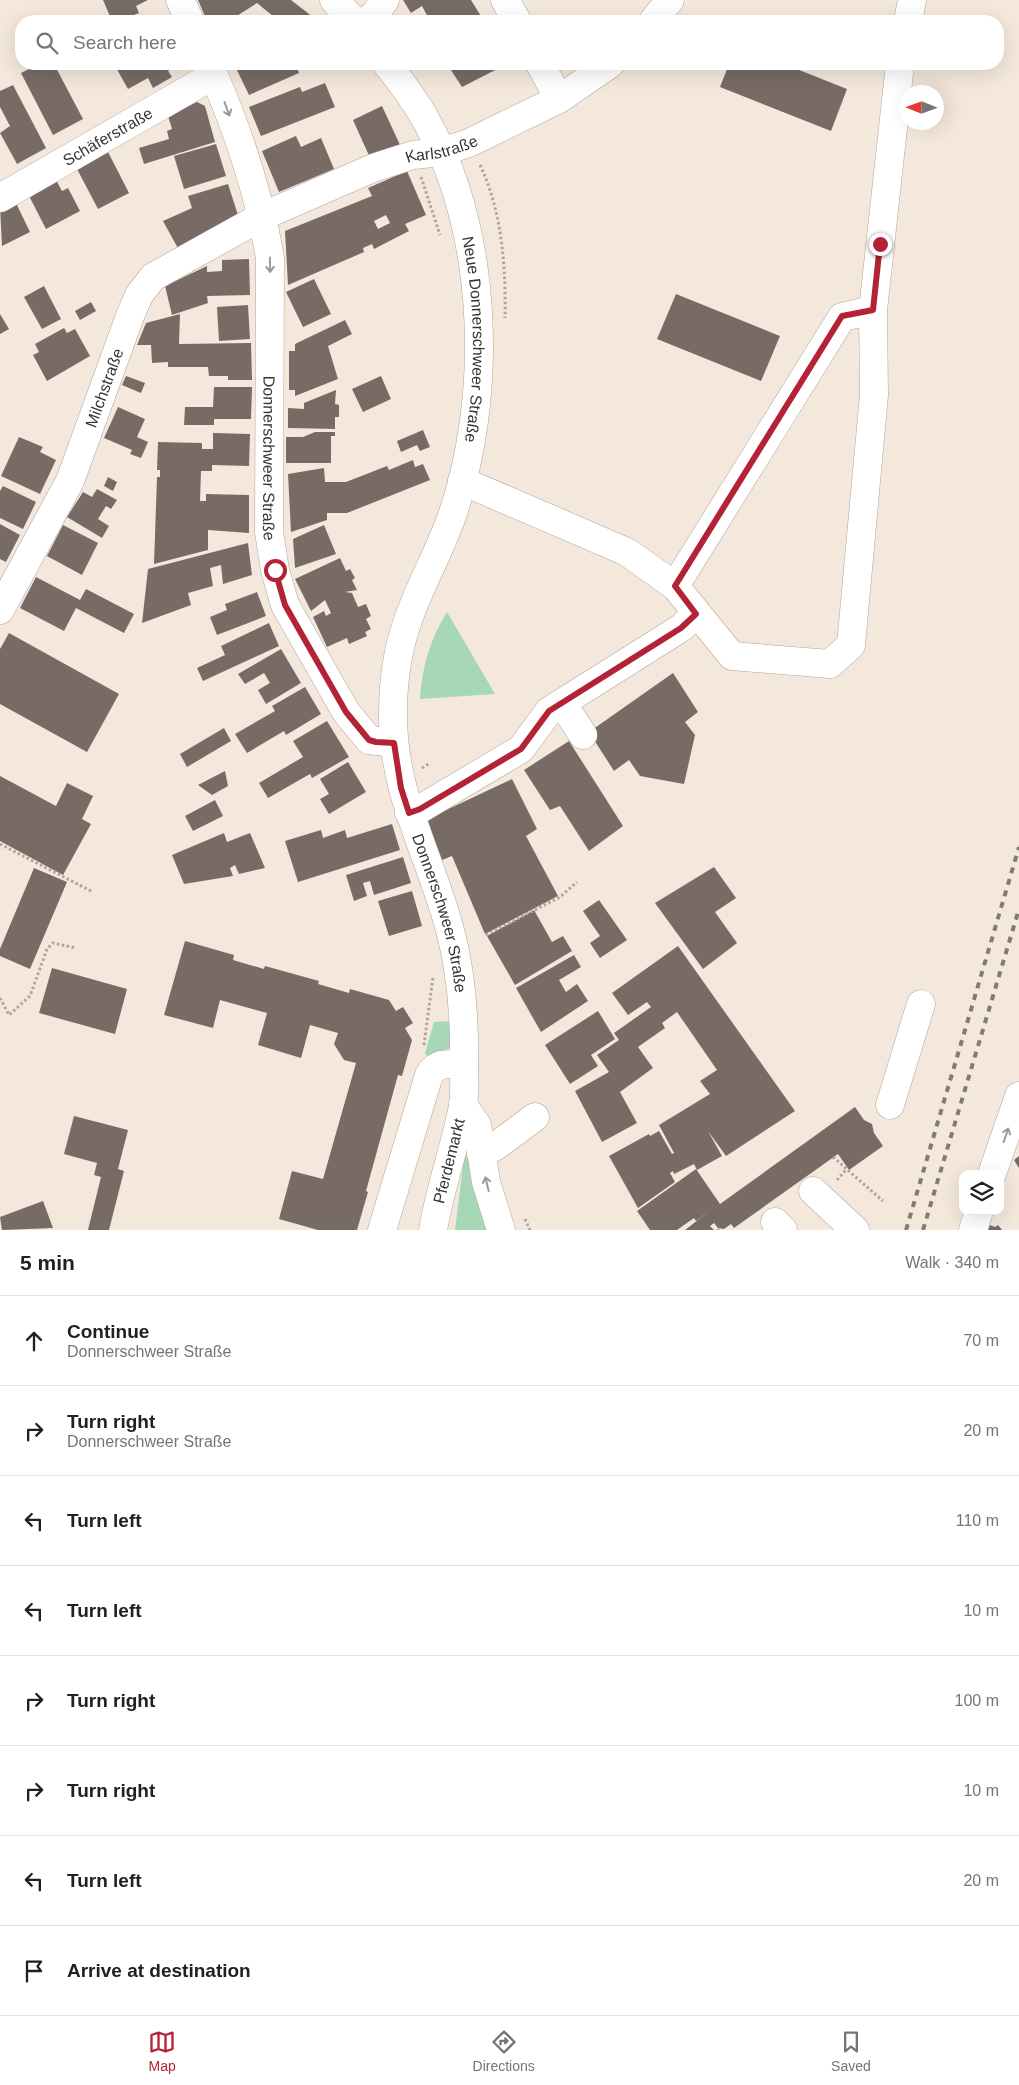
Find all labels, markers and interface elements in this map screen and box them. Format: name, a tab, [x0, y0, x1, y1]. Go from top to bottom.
search box	[15, 15, 1004, 70]
icon: search	[33, 29, 61, 57]
text: Search here	[73, 32, 177, 53]
north arrow	[899, 85, 944, 130]
one-way arrow	[223, 101, 232, 116]
street label: Schäferstraße	[60, 104, 155, 169]
street label: Karlstraße	[403, 132, 480, 165]
route end	[869, 233, 892, 256]
street label: Neue Donnerschweer Straße	[460, 235, 487, 444]
one-way arrow	[265, 256, 275, 273]
street label: Milchstraße	[82, 346, 126, 430]
street label: Donnerschweer Straße	[261, 376, 279, 542]
route start	[264, 559, 287, 582]
street label: Donnerschweer Straße	[409, 831, 470, 994]
street label: Pferdemarkt	[430, 1116, 468, 1205]
one-way arrow	[1001, 1127, 1011, 1143]
map controls	[959, 1170, 1004, 1215]
button: layers	[959, 1170, 1004, 1215]
one-way arrow	[482, 1176, 491, 1192]
text: 5 min	[20, 1251, 75, 1274]
text: Walk · 340 m	[905, 1254, 999, 1271]
text: Continue	[67, 1321, 149, 1342]
icon: ahead	[20, 1327, 48, 1355]
text: 70 m	[963, 1332, 999, 1349]
text: Donnerschweer Straße	[67, 1343, 232, 1360]
text: Turn right	[67, 1411, 155, 1432]
icon: right	[20, 1417, 48, 1445]
text: 20 m	[963, 1422, 999, 1439]
text: Donnerschweer Straße	[67, 1433, 232, 1450]
icon: left	[20, 1507, 48, 1535]
text: Turn left	[67, 1510, 142, 1531]
text: 110 m	[956, 1512, 999, 1529]
icon: left	[20, 1597, 48, 1625]
text: Turn left	[67, 1600, 142, 1621]
text: 10 m	[963, 1602, 999, 1619]
icon: right	[20, 1687, 48, 1715]
text: Turn right	[67, 1690, 155, 1711]
text: 100 m	[955, 1692, 999, 1709]
icon: right	[20, 1777, 48, 1805]
text: Turn right	[67, 1780, 155, 1801]
text: 10 m	[963, 1782, 999, 1799]
icon: left	[20, 1867, 48, 1895]
text: Turn left	[67, 1870, 142, 1891]
text: 20 m	[963, 1872, 999, 1889]
icon: arrive	[20, 1957, 48, 1985]
text: Arrive at destination	[67, 1960, 251, 1981]
tab: Map	[148, 2028, 176, 2074]
tab: Directions	[473, 2028, 535, 2074]
tab: Saved	[831, 2028, 871, 2074]

